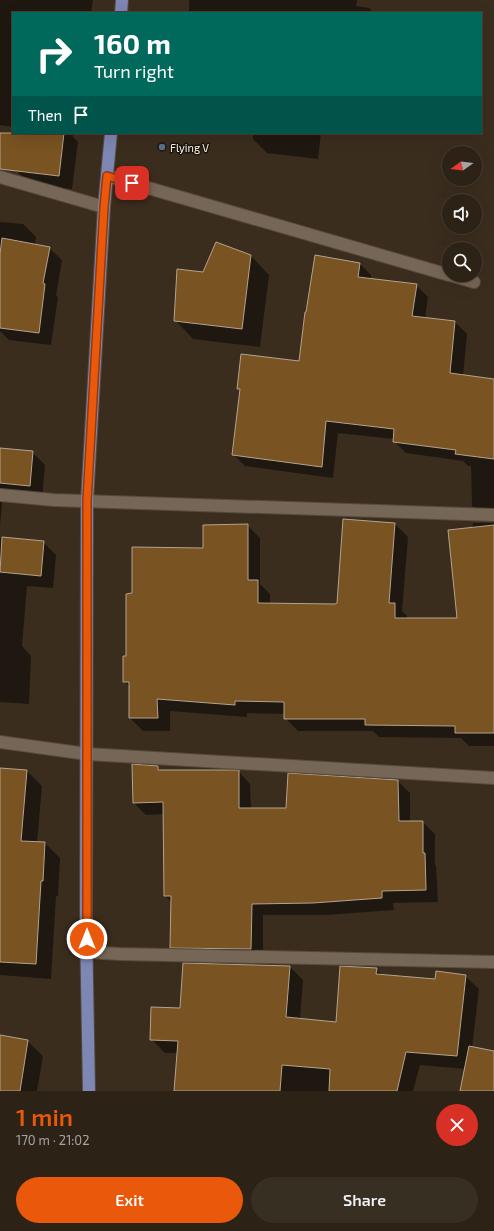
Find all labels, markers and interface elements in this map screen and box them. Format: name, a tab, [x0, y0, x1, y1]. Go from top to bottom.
text: 160 m	[94, 26, 171, 60]
icon: right	[28, 28, 80, 80]
text: Turn right	[94, 60, 174, 82]
icon: arrive	[70, 104, 92, 126]
text: Then	[28, 106, 62, 124]
place label: Flying V	[170, 141, 209, 154]
marker: Flying V	[157, 142, 167, 152]
north arrow	[442, 146, 482, 186]
map controls	[442, 146, 482, 282]
pin	[115, 166, 149, 200]
icon: arrive	[121, 172, 143, 194]
button: sound	[442, 194, 482, 234]
button: search	[442, 242, 482, 282]
position arrow	[66, 918, 108, 960]
text: 1 min	[16, 1102, 73, 1131]
button: close	[436, 1104, 478, 1146]
text: 170 m · 21:02	[16, 1132, 90, 1148]
button: Exit	[16, 1177, 243, 1223]
button: Share	[251, 1177, 478, 1223]

